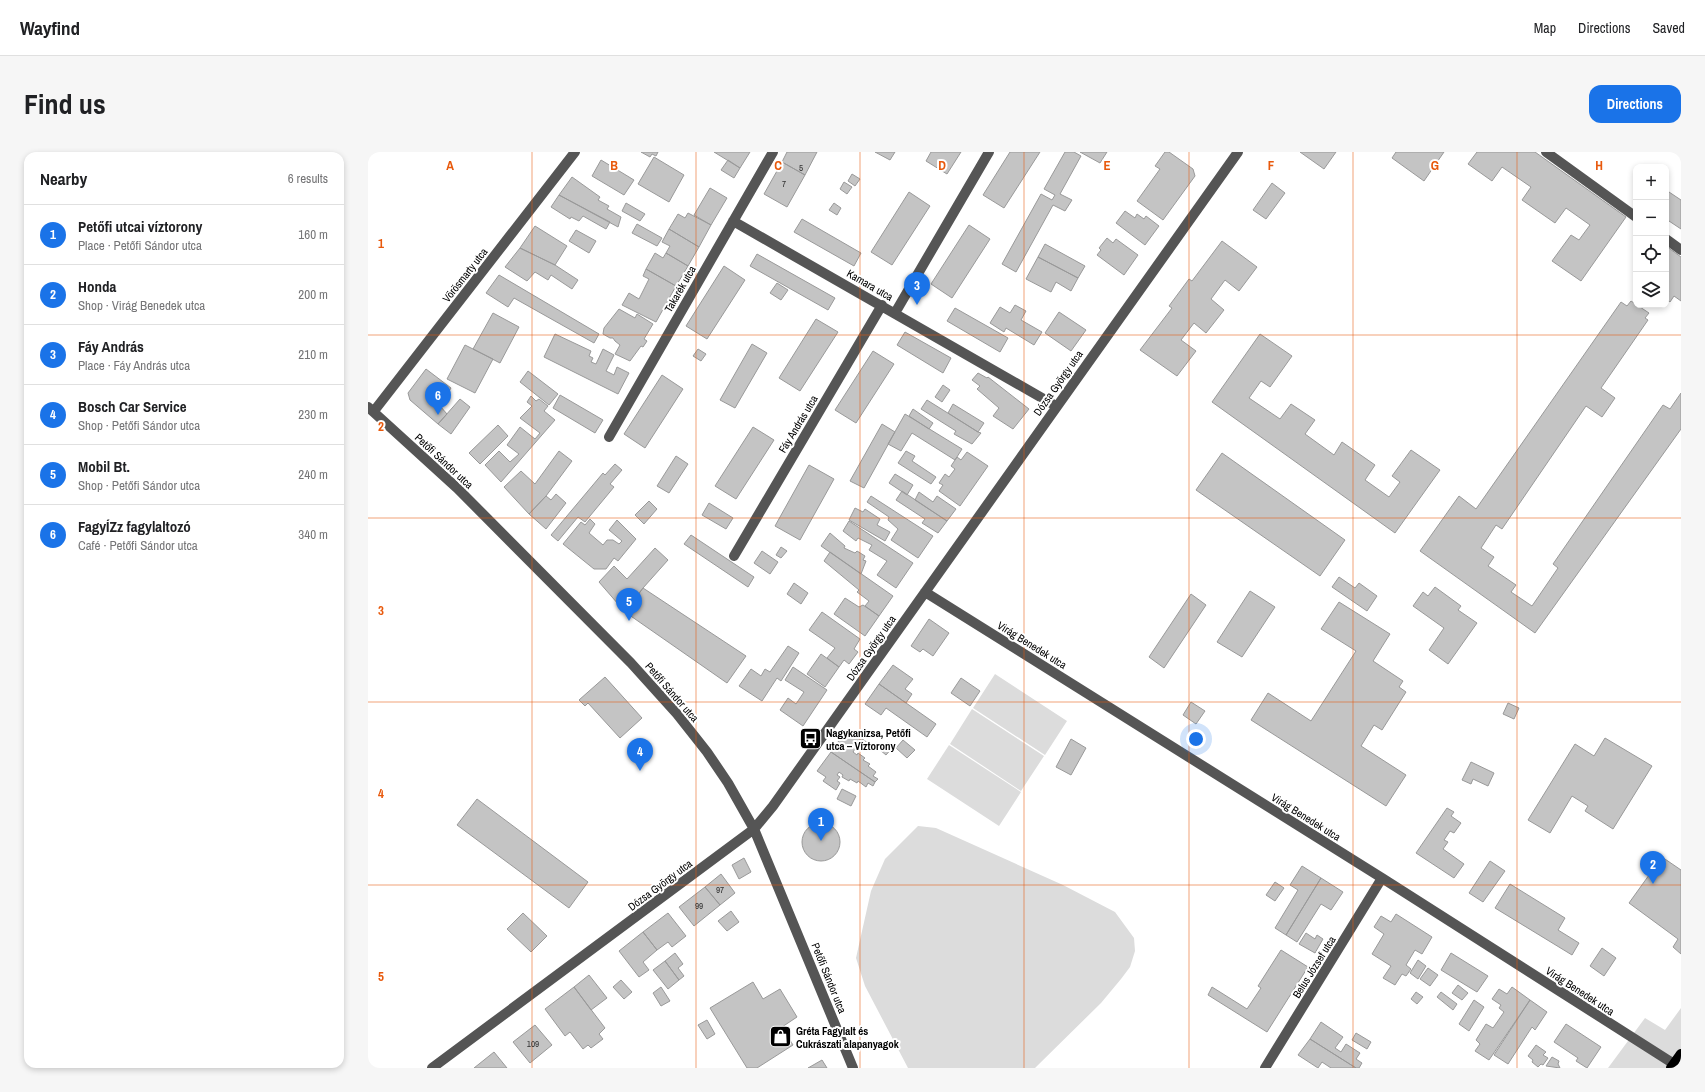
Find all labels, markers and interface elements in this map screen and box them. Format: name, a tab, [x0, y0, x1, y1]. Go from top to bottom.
text: Wayfind	[20, 15, 80, 41]
text: Map	[1534, 19, 1556, 37]
text: Directions	[1578, 19, 1630, 37]
text: Saved	[1652, 19, 1685, 37]
text: Find us	[24, 85, 106, 123]
button: Directions	[1589, 85, 1681, 123]
text: A	[446, 157, 454, 174]
text: B	[610, 157, 618, 174]
text: C	[774, 157, 782, 174]
text: D	[938, 157, 946, 174]
text: E	[1103, 157, 1111, 174]
text: F	[1268, 157, 1275, 174]
text: G	[1431, 157, 1439, 174]
text: H	[1595, 157, 1603, 174]
house number: 5	[799, 162, 803, 174]
map controls	[1633, 164, 1669, 308]
button: +	[1633, 164, 1669, 200]
text: Nearby	[40, 167, 87, 190]
text: 6 results	[288, 170, 328, 187]
house number: 7	[782, 178, 786, 190]
button: −	[1633, 200, 1669, 236]
text: Petőfi utcai víztorony	[78, 216, 202, 237]
text: 1	[50, 226, 56, 243]
text: 160 m	[298, 226, 328, 243]
text: 1	[378, 235, 384, 252]
button: locate	[1633, 236, 1669, 272]
text: Place · Petőfi Sándor utca	[78, 237, 202, 254]
street label: Vörösmarty utca	[439, 245, 491, 305]
street label: Takarék utca	[661, 263, 699, 315]
street label: Kamara utca	[844, 266, 896, 304]
pin: 3	[904, 272, 930, 305]
button: layers	[1633, 272, 1669, 308]
text: Honda	[78, 276, 116, 297]
text: 2	[50, 286, 56, 303]
text: 200 m	[298, 286, 328, 303]
text: Shop · Virág Benedek utca	[78, 297, 205, 314]
text: Fáy András	[78, 336, 144, 357]
text: 3	[50, 346, 56, 363]
text: 210 m	[298, 346, 328, 363]
street label: Dózsa György utca	[1030, 348, 1086, 418]
text: Place · Fáy András utca	[78, 357, 190, 374]
pin: 6	[425, 382, 451, 415]
street label: Fáy András utca	[775, 393, 821, 455]
text: Bosch Car Service	[78, 396, 187, 417]
text: 4	[50, 406, 56, 423]
text: 230 m	[298, 406, 328, 423]
text: Shop · Petőfi Sándor utca	[78, 417, 200, 434]
text: 2	[378, 418, 384, 435]
street label: Petőfi Sándor utca	[412, 430, 476, 492]
text: Mobil Bt.	[78, 456, 130, 477]
text: 5	[50, 466, 56, 483]
text: 240 m	[298, 466, 328, 483]
text: Shop · Petőfi Sándor utca	[78, 477, 200, 494]
text: FagyÍZz fagylaltozó	[78, 516, 191, 537]
text: 6	[50, 526, 56, 543]
text: 340 m	[298, 526, 328, 543]
text: Café · Petőfi Sándor utca	[78, 537, 198, 554]
pin: 5	[616, 588, 642, 621]
text: 3	[378, 602, 384, 619]
street label: Dózsa György utca	[843, 613, 899, 683]
street label: Virág Benedek utca	[995, 618, 1069, 672]
street label: Petőfi Sándor utca	[642, 659, 702, 725]
bus stop icon: Nagykanizsa, Petőfi utca – Víztorony	[797, 726, 823, 752]
place label: Nagykanizsa, Petőfi utca – Víztorony	[826, 726, 911, 753]
your location	[1186, 729, 1206, 749]
pin: 4	[627, 738, 653, 771]
text: 4	[378, 785, 384, 802]
street label: Virág Benedek utca	[1269, 790, 1343, 844]
pin: 1	[808, 808, 834, 841]
pin: 2	[1640, 851, 1666, 884]
street label: Dózsa György utca	[625, 856, 695, 914]
house number: 97	[716, 884, 724, 896]
house number: 99	[695, 900, 703, 912]
street label: Belus József utca	[1289, 933, 1339, 1001]
street label: Petőfi Sándor utca	[809, 941, 849, 1015]
street label: Virág Benedek utca	[1543, 964, 1617, 1018]
text: 5	[378, 968, 384, 985]
shop icon: Gréta Fagylalt és Cukrászati alapanyagok	[767, 1024, 793, 1050]
place label: Gréta Fagylalt és Cukrászati alapanyagok	[796, 1024, 900, 1051]
house number: 109	[527, 1038, 539, 1050]

